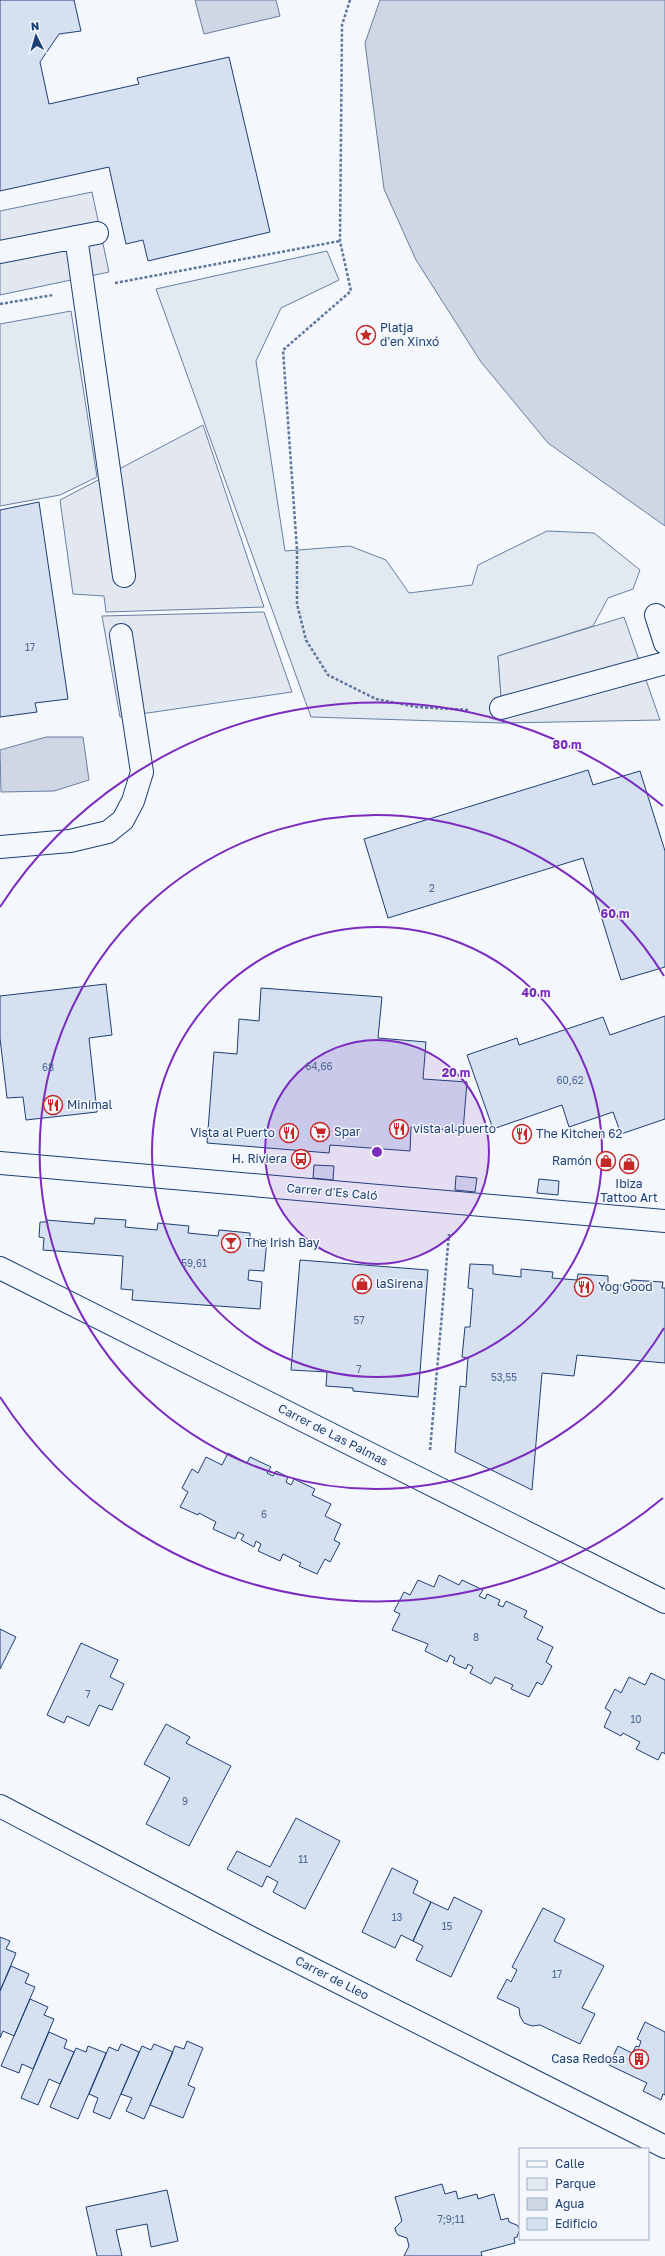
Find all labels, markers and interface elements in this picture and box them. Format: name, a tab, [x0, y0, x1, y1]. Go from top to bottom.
north arrow	[16, 16, 56, 56]
text: N	[30, 19, 40, 32]
place label: Platja d'en Xinxó	[380, 320, 439, 349]
place icon: Platja d'en Xinxó	[355, 324, 377, 346]
house number: 17	[25, 641, 35, 653]
text: 80 m	[553, 737, 581, 752]
house number: 2	[429, 882, 435, 894]
text: 60 m	[601, 906, 629, 921]
text: 40 m	[522, 985, 550, 1000]
house number: 64,66	[305, 1060, 333, 1072]
house number: 68	[42, 1061, 54, 1073]
text: 20 m	[442, 1065, 470, 1080]
house number: 60,62	[556, 1074, 584, 1086]
restaurant icon: Minimal	[42, 1094, 64, 1116]
place label: Minimal	[67, 1097, 113, 1112]
restaurant icon: vista al puerto	[388, 1118, 410, 1140]
supermarket icon: Spar	[309, 1121, 331, 1143]
place label: vista al puerto	[413, 1121, 496, 1136]
restaurant icon: Vista al Puerto	[278, 1122, 300, 1144]
restaurant icon: The Kitchen 62	[511, 1123, 533, 1145]
place label: Spar	[334, 1124, 361, 1139]
place label: Vista al Puerto	[190, 1125, 275, 1140]
place label: The Kitchen 62	[536, 1126, 623, 1141]
centre of rings	[370, 1145, 384, 1159]
bus stop icon: H. Riviera	[290, 1148, 312, 1170]
shop icon: Ramón	[595, 1150, 617, 1172]
place label: H. Riviera	[232, 1151, 287, 1166]
place label: Ramón	[552, 1153, 592, 1168]
shop icon: Ibiza Tattoo Art	[618, 1153, 640, 1175]
place label: Ibiza Tattoo Art	[600, 1176, 658, 1205]
street label: Carrer d'Es Caló	[286, 1180, 378, 1203]
bar icon: The Irish Bay	[220, 1232, 242, 1254]
place label: The Irish Bay	[245, 1235, 320, 1250]
house number: 59,61	[181, 1257, 207, 1269]
shop icon: laSirena	[351, 1273, 373, 1295]
place label: laSirena	[376, 1276, 423, 1291]
restaurant icon: Yog Good	[573, 1276, 595, 1298]
place label: Yog Good	[598, 1279, 653, 1294]
house number: 57	[353, 1314, 365, 1326]
house number: 7	[356, 1363, 362, 1375]
house number: 53,55	[491, 1371, 517, 1383]
street label: Carrer de Las Palmas	[276, 1400, 391, 1469]
house number: 6	[261, 1508, 267, 1520]
house number: 8	[473, 1631, 479, 1643]
house number: 7	[85, 1688, 91, 1700]
house number: 10	[630, 1713, 642, 1725]
house number: 9	[182, 1795, 188, 1807]
house number: 11	[298, 1853, 308, 1865]
house number: 13	[392, 1911, 402, 1923]
house number: 15	[442, 1920, 453, 1932]
street label: Carrer de Lleo	[293, 1953, 372, 2003]
house number: 17	[552, 1968, 562, 1980]
building icon: Casa Redosa	[628, 2048, 650, 2070]
place label: Casa Redosa	[551, 2051, 625, 2066]
legend	[519, 2148, 649, 2240]
text: Calle	[555, 2156, 585, 2171]
text: Parque	[555, 2176, 596, 2191]
text: Agua	[555, 2196, 584, 2211]
house number: 7;9;11	[437, 2213, 465, 2225]
text: Edificio	[555, 2216, 597, 2231]

